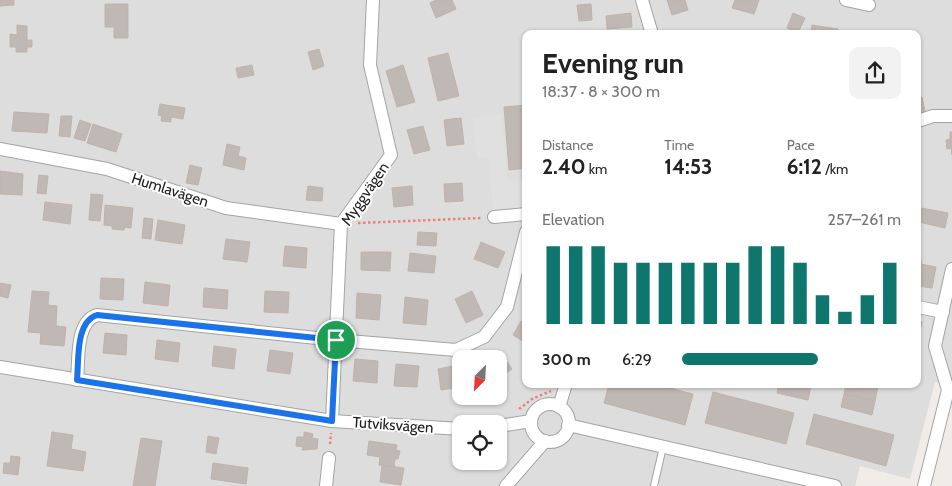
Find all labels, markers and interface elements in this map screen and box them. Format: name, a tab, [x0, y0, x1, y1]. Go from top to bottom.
text: Evening run	[542, 46, 684, 80]
button: share	[849, 47, 901, 99]
text: 18:37 · 8 × 300 m	[542, 82, 660, 101]
text: Distance	[542, 136, 594, 154]
text: Time	[664, 136, 694, 154]
text: Pace	[787, 136, 815, 154]
text: 2.40	[542, 154, 586, 179]
text: 14:53	[664, 154, 712, 179]
text: 6:12	[787, 154, 822, 179]
street label: Myggvägen	[337, 159, 393, 229]
text: km	[586, 160, 607, 178]
text: /km	[822, 160, 848, 178]
street label: Humlavägen	[129, 169, 211, 211]
text: Elevation	[542, 210, 605, 229]
text: 257–261 m	[828, 210, 901, 229]
pin	[315, 319, 357, 361]
icon: arrive	[322, 326, 350, 354]
north arrow	[452, 350, 508, 405]
map controls	[452, 350, 507, 470]
text: 300 m	[542, 350, 591, 369]
text: 6:29	[622, 350, 652, 369]
street label: Tutviksvägen	[352, 413, 434, 437]
button: locate	[452, 415, 507, 470]

